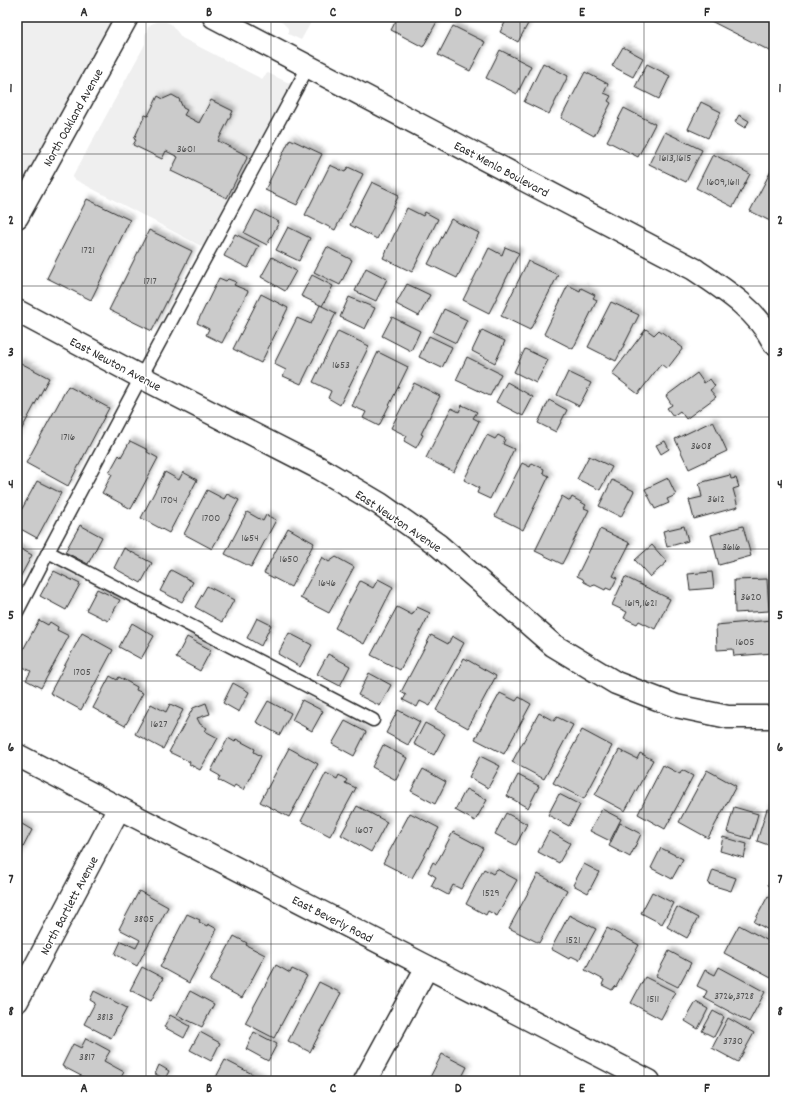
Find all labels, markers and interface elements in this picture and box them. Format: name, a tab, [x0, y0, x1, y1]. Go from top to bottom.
text: A	[80, 4, 88, 23]
text: B	[206, 4, 212, 23]
text: C	[330, 4, 337, 23]
text: D	[455, 4, 462, 23]
text: E	[579, 4, 586, 23]
text: F	[704, 4, 710, 23]
street label: North Oakland Avenue	[39, 65, 109, 171]
text: 1	[10, 80, 13, 99]
text: 1	[779, 80, 782, 99]
street label: East Menlo Boulevard	[450, 137, 552, 203]
house number: 3601	[177, 142, 195, 158]
house number: 1613,1615	[659, 151, 691, 167]
house number: 1609,1611	[706, 175, 740, 191]
text: 2	[8, 212, 14, 231]
text: 2	[777, 212, 783, 231]
house number: 1721	[81, 243, 95, 259]
house number: 1717	[143, 274, 157, 290]
street label: East Newton Avenue	[66, 333, 164, 397]
text: 3	[8, 344, 14, 363]
text: 3	[777, 344, 783, 363]
house number: 1653	[332, 358, 350, 374]
house number: 1716	[61, 430, 75, 446]
house number: 3608	[691, 439, 711, 455]
text: 4	[8, 476, 14, 495]
text: 4	[777, 476, 783, 495]
street label: East Newton Avenue	[350, 486, 445, 558]
house number: 3612	[707, 492, 725, 508]
house number: 1704	[160, 493, 178, 509]
house number: 1700	[202, 511, 220, 527]
house number: 1654	[241, 531, 259, 547]
house number: 3616	[722, 540, 740, 556]
house number: 1650	[280, 552, 298, 568]
house number: 1646	[318, 576, 336, 592]
house number: 3620	[740, 590, 762, 606]
house number: 1619,1621	[625, 596, 657, 612]
text: 5	[8, 607, 14, 626]
text: 5	[777, 607, 783, 626]
house number: 1605	[736, 635, 754, 651]
house number: 1705	[73, 665, 91, 681]
house number: 1627	[151, 717, 167, 733]
text: 6	[8, 739, 15, 758]
text: 6	[777, 739, 784, 758]
house number: 1607	[355, 823, 373, 839]
street label: North Bartlett Avenue	[36, 853, 104, 959]
text: 7	[9, 871, 14, 890]
text: 7	[778, 871, 783, 890]
house number: 1529	[482, 886, 500, 902]
street label: East Beverly Road	[288, 892, 376, 949]
house number: 3805	[134, 912, 154, 928]
house number: 1521	[566, 933, 580, 949]
house number: 3726,3728	[714, 989, 754, 1005]
house number: 1511	[647, 992, 659, 1008]
text: 8	[8, 1003, 14, 1022]
text: 8	[777, 1003, 783, 1022]
house number: 3813	[97, 1010, 113, 1026]
house number: 3730	[723, 1034, 743, 1050]
house number: 3817	[79, 1050, 95, 1066]
text: A	[80, 1080, 88, 1098]
text: B	[206, 1080, 212, 1098]
text: C	[330, 1080, 337, 1098]
text: D	[455, 1080, 462, 1098]
text: E	[579, 1080, 586, 1098]
text: F	[704, 1080, 710, 1098]

